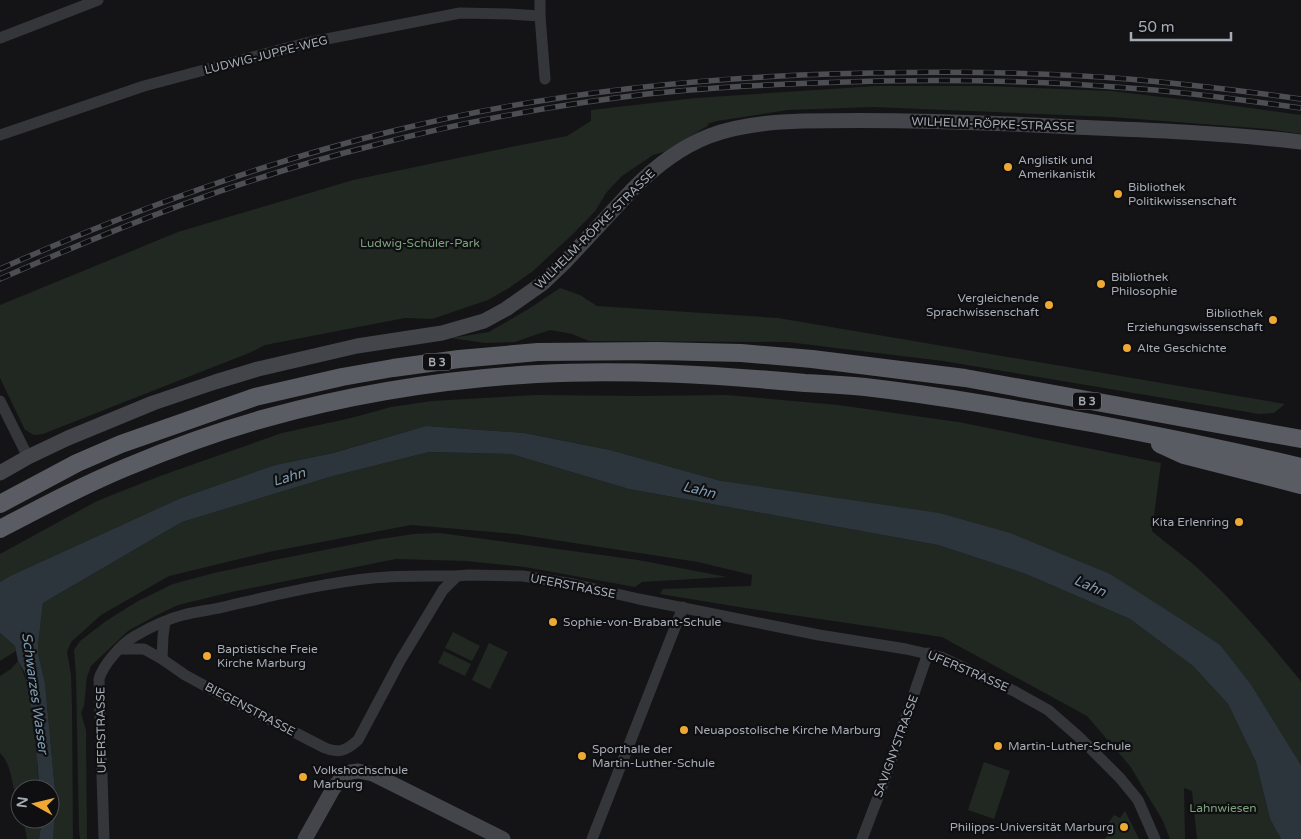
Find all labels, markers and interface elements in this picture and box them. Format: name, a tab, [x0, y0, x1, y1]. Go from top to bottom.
scale bar	[1131, 10, 1231, 42]
text: 50 m	[1138, 18, 1175, 36]
street label: LUDWIG-JUPPE-WEG	[203, 33, 329, 77]
street label: WILHELM-RÖPKE-STRASSE	[911, 114, 1075, 134]
place label: Anglistik und Amerikanistik	[1018, 153, 1096, 181]
marker: Anglistik und Amerikanistik	[1002, 161, 1014, 173]
street label: WILHELM-RÖPKE-STRASSE	[532, 166, 658, 292]
place label: Bibliothek Politikwissenschaft	[1128, 180, 1237, 208]
marker: Bibliothek Politikwissenschaft	[1112, 188, 1124, 200]
park label: Ludwig-Schüler-Park	[360, 236, 480, 250]
place label: Bibliothek Philosophie	[1111, 270, 1177, 298]
marker: Bibliothek Philosophie	[1095, 278, 1107, 290]
place label: Vergleichende Sprachwissenschaft	[926, 291, 1039, 319]
marker: Vergleichende Sprachwissenschaft	[1043, 299, 1055, 311]
place label: Bibliothek Erziehungswissenschaft	[1127, 306, 1263, 334]
marker: Bibliothek Erziehungswissenschaft	[1267, 314, 1279, 326]
place label: Alte Geschichte	[1137, 341, 1227, 355]
marker: Alte Geschichte	[1121, 342, 1133, 354]
road number: B 3	[423, 354, 451, 371]
road number: B 3	[1073, 392, 1101, 410]
water label: Lahn	[271, 464, 308, 490]
water label: Lahn	[681, 478, 718, 502]
place label: Kita Erlenring	[1152, 515, 1229, 529]
marker: Kita Erlenring	[1233, 516, 1245, 528]
street label: UFERSTRASSE	[529, 571, 617, 601]
water label: Lahn	[1071, 572, 1109, 601]
place label: Sophie-von-Brabant-Schule	[563, 615, 722, 629]
marker: Sophie-von-Brabant-Schule	[547, 616, 559, 628]
water label: Schwarzes Wasser	[18, 631, 52, 756]
place label: Baptistische Freie Kirche Marburg	[217, 642, 318, 670]
street label: UFERSTRASSE	[925, 648, 1011, 695]
marker: Baptistische Freie Kirche Marburg	[201, 650, 213, 662]
street label: BIEGENSTRASSE	[203, 679, 298, 739]
street label: UFERSTRASSE	[93, 686, 109, 774]
street label: SAVIGNYSTRASSE	[871, 693, 921, 799]
place label: Neuapostolische Kirche Marburg	[694, 723, 881, 737]
marker: Neuapostolische Kirche Marburg	[678, 724, 690, 736]
place label: Martin-Luther-Schule	[1008, 739, 1131, 753]
marker: Martin-Luther-Schule	[992, 740, 1004, 752]
place label: Sporthalle der Martin-Luther-Schule	[592, 742, 715, 770]
marker: Sporthalle der Martin-Luther-Schule	[576, 750, 588, 762]
place label: Volkshochschule Marburg	[313, 763, 408, 791]
marker: Volkshochschule Marburg	[297, 771, 309, 783]
north arrow	[10, 779, 60, 829]
text: N	[13, 796, 32, 809]
park label: Lahnwiesen	[1189, 801, 1257, 815]
place label: Philipps-Universität Marburg	[950, 820, 1114, 834]
marker: Philipps-Universität Marburg	[1118, 821, 1130, 833]

